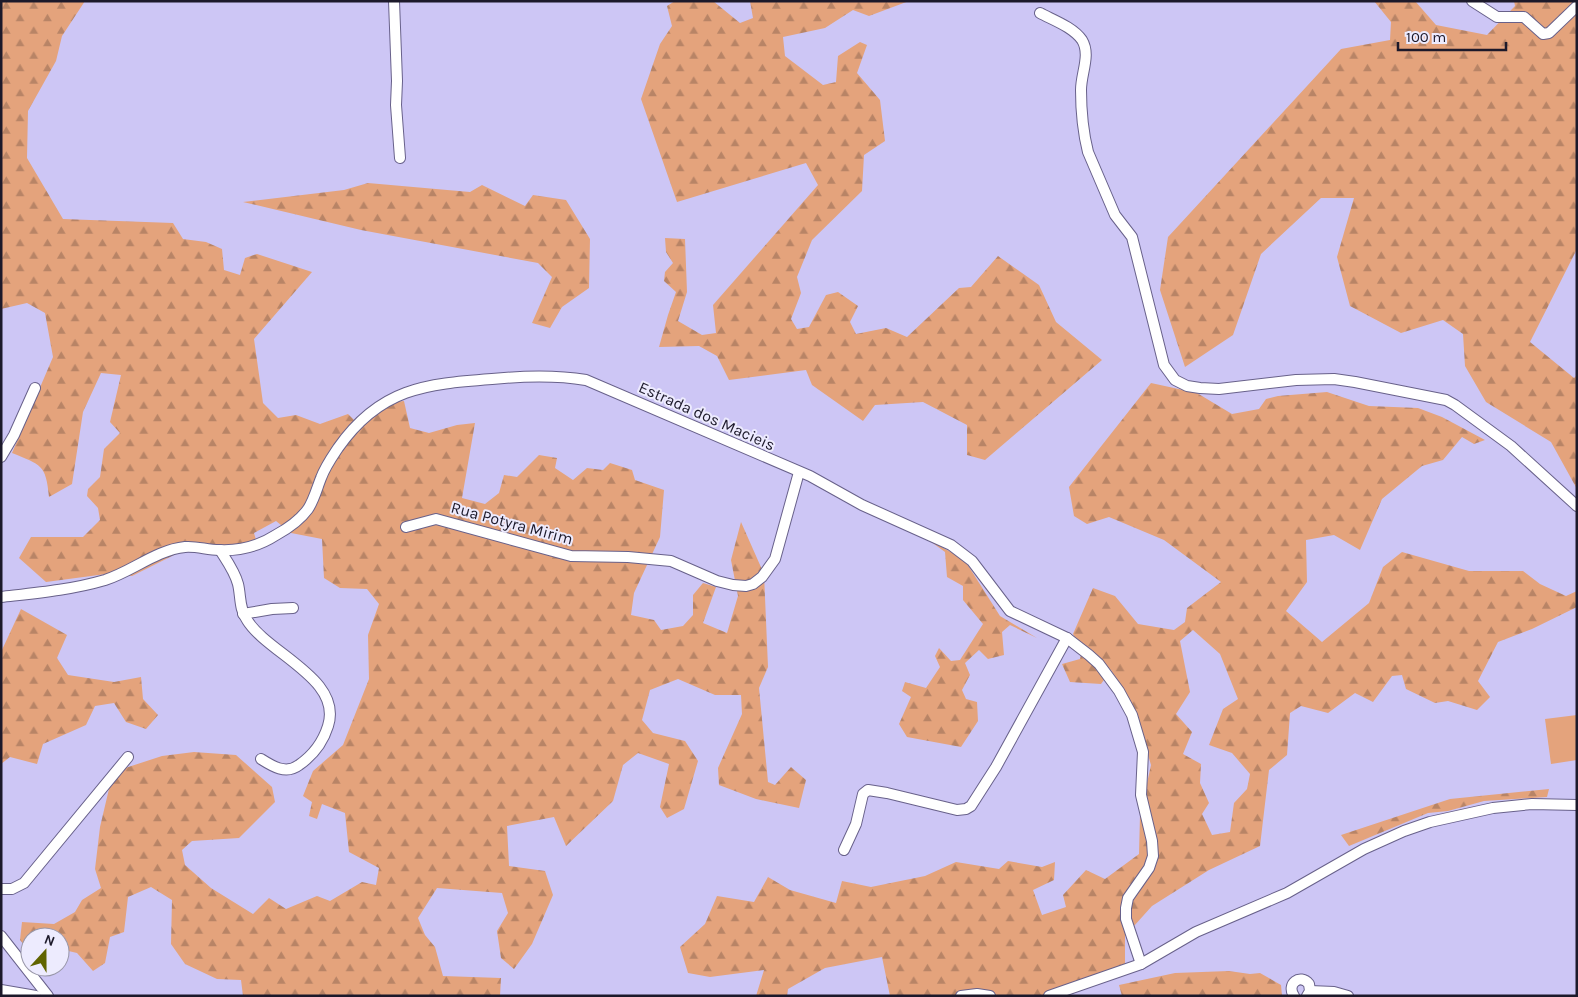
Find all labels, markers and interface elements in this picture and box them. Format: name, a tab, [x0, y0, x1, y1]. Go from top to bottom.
scale bar	[1398, 20, 1506, 52]
text: 100 m	[1406, 28, 1446, 46]
street label: Estrada dos Macieis	[636, 377, 778, 455]
street label: Rua Potyra Mirim	[449, 498, 575, 548]
north arrow	[20, 927, 70, 977]
text: N	[42, 931, 57, 950]

